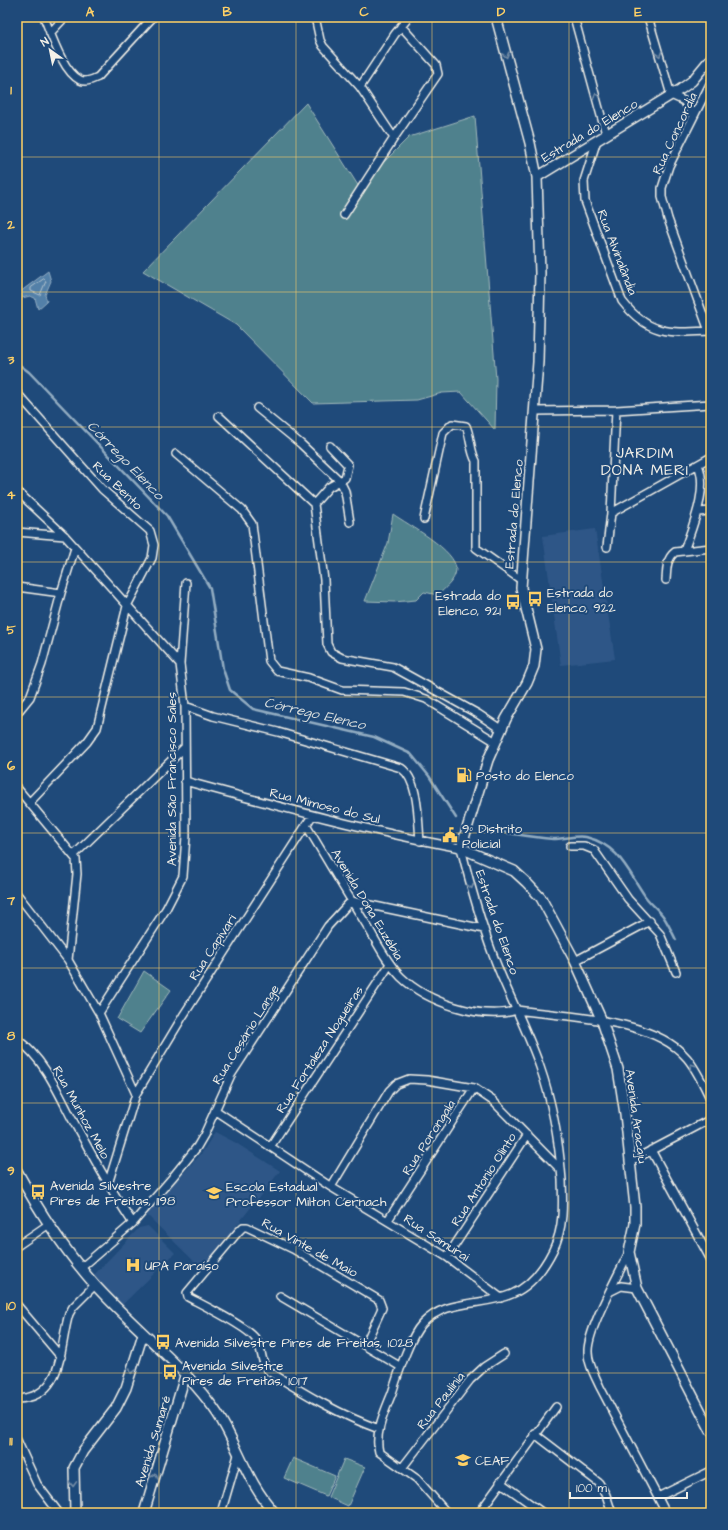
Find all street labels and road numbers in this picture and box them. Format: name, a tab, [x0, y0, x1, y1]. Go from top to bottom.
street label: Rua Concordia	[648, 89, 702, 177]
street label: Estrada do Elenco	[538, 95, 642, 167]
street label: Rua Alvinalândia	[592, 207, 642, 298]
street label: Rua Bento	[88, 457, 147, 515]
street label: Estrada do Elenco	[500, 458, 528, 570]
street label: Avenida São Francisco Sales	[163, 692, 181, 866]
street label: Rua Mimoso do Sul	[268, 784, 382, 828]
street label: Avenida Dona Euzébia	[327, 846, 408, 964]
street label: Estrada do Elenco	[471, 868, 524, 978]
street label: Rua Capivari	[185, 911, 241, 984]
street label: Rua Cesário Lange	[208, 981, 285, 1088]
street label: Rua Fortaleza Nogueiras	[272, 982, 369, 1117]
street label: Rua Munhoz Melo	[48, 1063, 115, 1163]
street label: Avenida Aracaju	[620, 1068, 652, 1165]
street label: Rua Porongala	[398, 1096, 461, 1179]
street label: Rua Antonio Olinto	[447, 1129, 521, 1230]
street label: Rua Samurai	[400, 1210, 473, 1266]
street label: Rua Vinte de Maio	[258, 1214, 361, 1282]
street label: Rua Paulínia	[413, 1368, 469, 1433]
street label: Avenida Sumaré	[130, 1393, 175, 1489]

